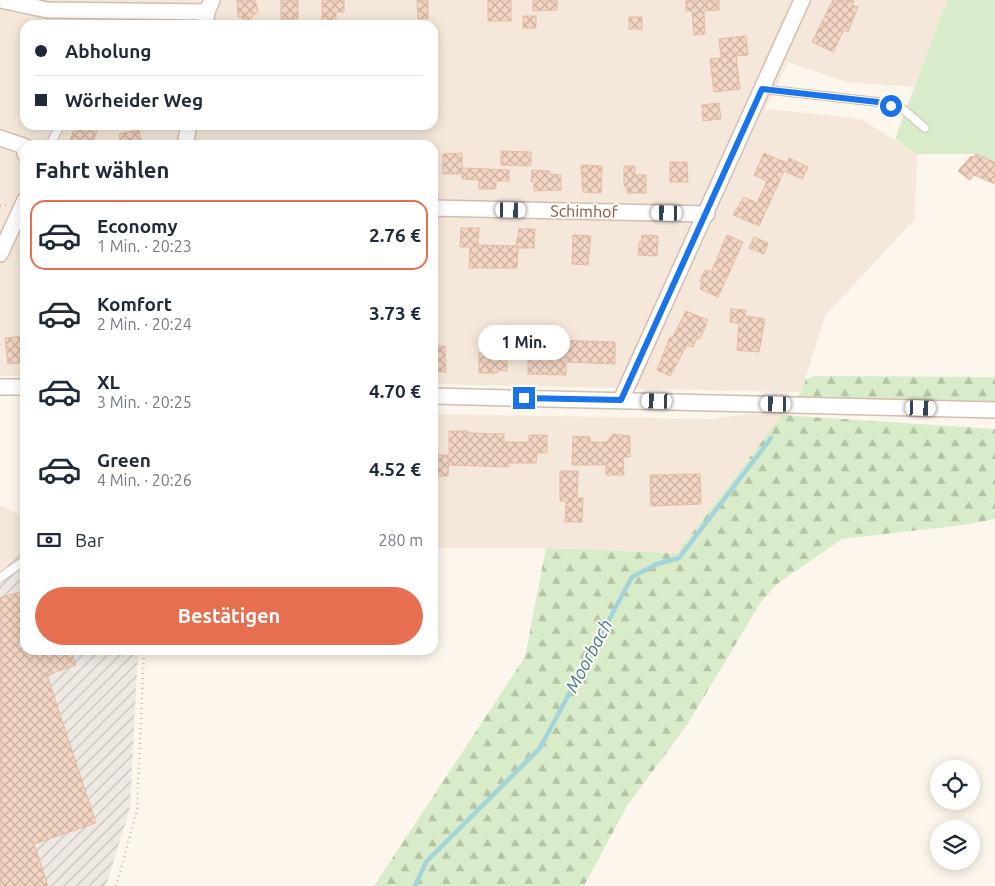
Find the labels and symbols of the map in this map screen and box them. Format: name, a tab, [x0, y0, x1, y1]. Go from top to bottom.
route start	[880, 95, 902, 117]
street label: Schimhof	[550, 201, 619, 221]
car	[495, 202, 526, 218]
car	[651, 205, 682, 221]
callout: 1 Min.	[478, 326, 570, 360]
route end	[513, 387, 535, 409]
car	[641, 393, 672, 409]
car	[760, 396, 791, 412]
car	[905, 400, 936, 416]
water label: Moorbach	[561, 616, 616, 695]

